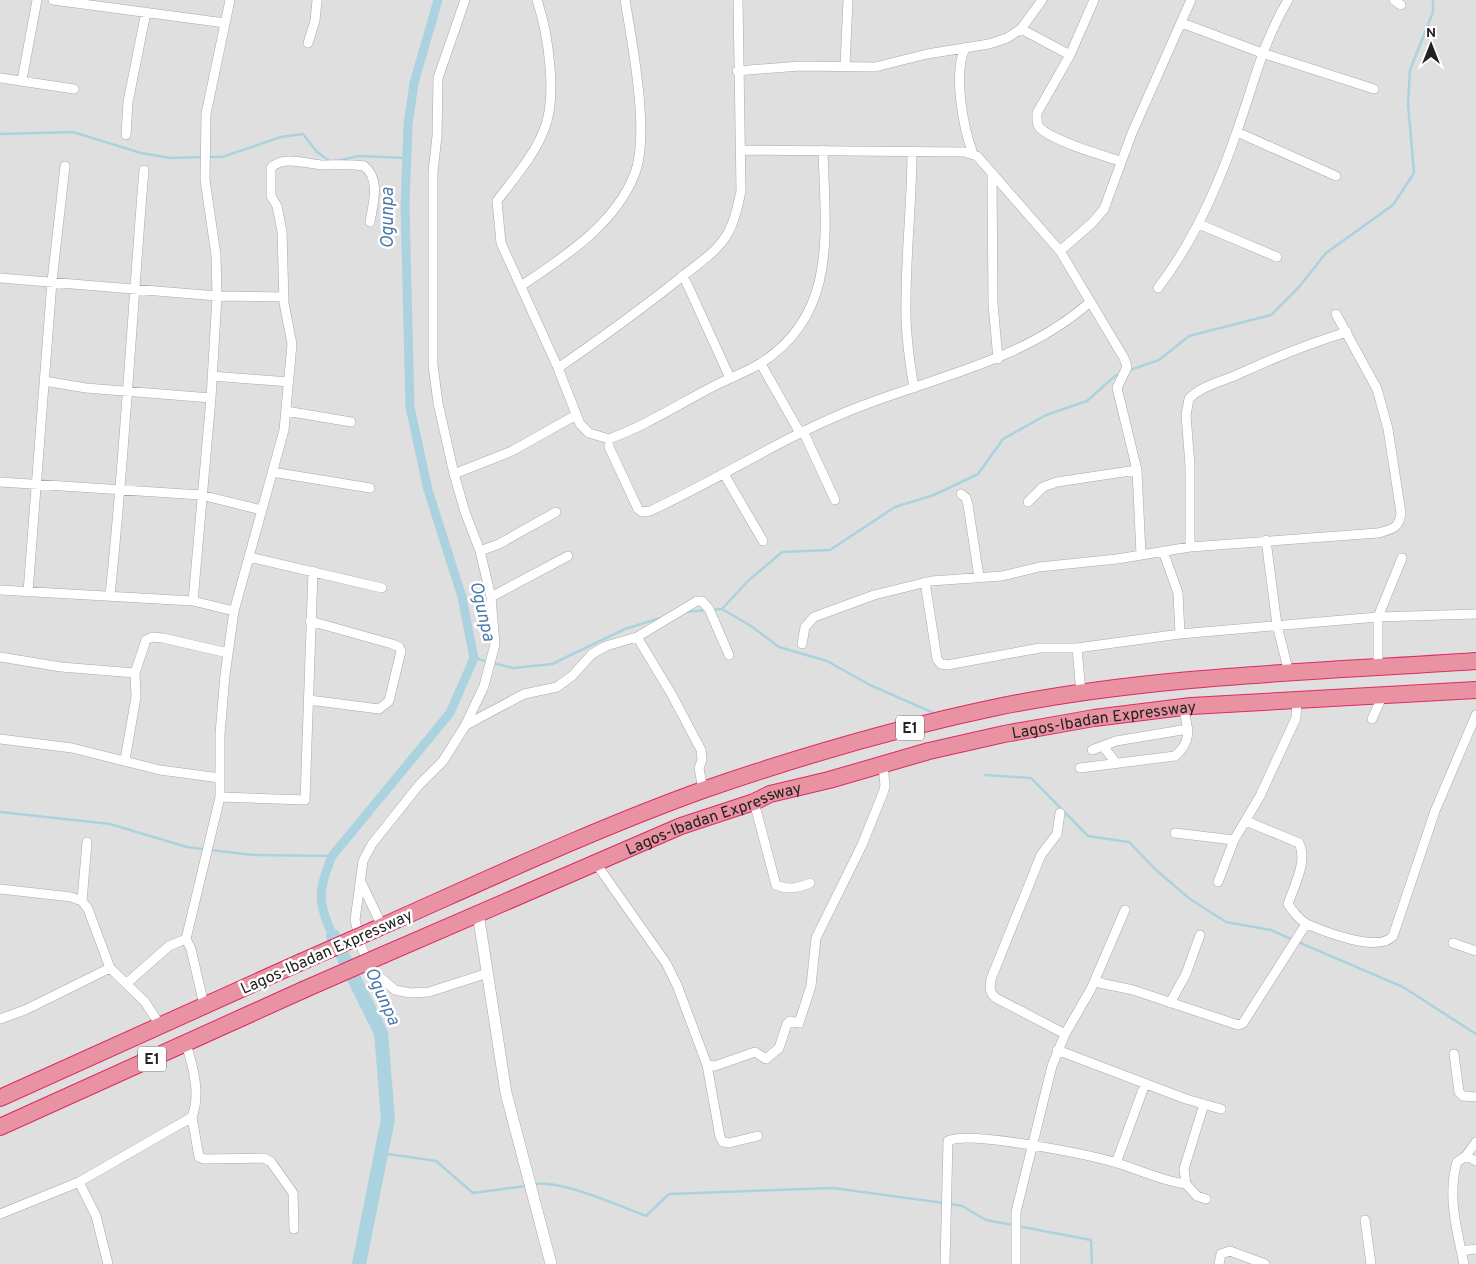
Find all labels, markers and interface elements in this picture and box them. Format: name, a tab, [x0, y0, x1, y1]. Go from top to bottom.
north arrow	[1406, 20, 1456, 70]
text: N	[1426, 25, 1436, 42]
water label: Ogunpa	[377, 187, 400, 249]
water label: Ogunpa	[463, 579, 500, 644]
street label: Lagos-Ibadan Expressway	[1010, 698, 1196, 744]
road number: E1	[896, 716, 924, 740]
street label: Lagos-Ibadan Expressway	[623, 779, 804, 861]
street label: Lagos-Ibadan Expressway	[238, 906, 416, 1000]
water label: Ogunpa	[359, 964, 405, 1030]
road number: E1	[138, 1046, 166, 1072]

